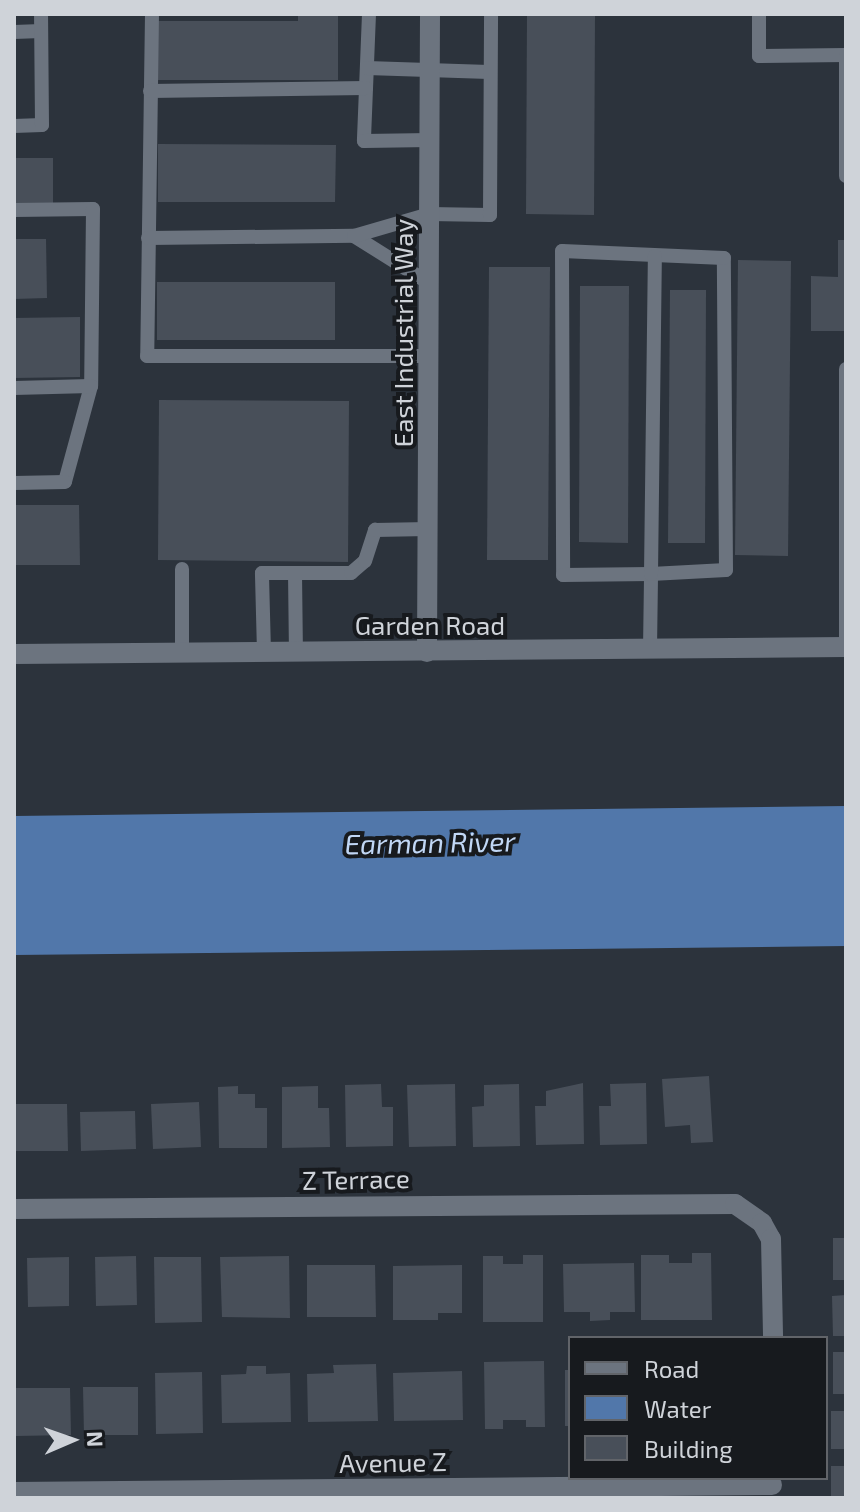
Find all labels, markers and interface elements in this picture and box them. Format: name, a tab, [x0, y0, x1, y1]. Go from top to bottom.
street label: East Industrial Way	[387, 218, 419, 448]
street label: Garden Road	[355, 609, 505, 641]
water label: Earman River	[344, 824, 516, 860]
street label: Z Terrace	[302, 1162, 410, 1196]
legend	[568, 1336, 828, 1480]
text: Road	[644, 1354, 699, 1383]
text: Water	[644, 1394, 711, 1423]
north arrow	[32, 1400, 112, 1480]
text: N	[83, 1431, 109, 1448]
text: Building	[644, 1434, 733, 1463]
street label: Avenue Z	[339, 1445, 447, 1479]

